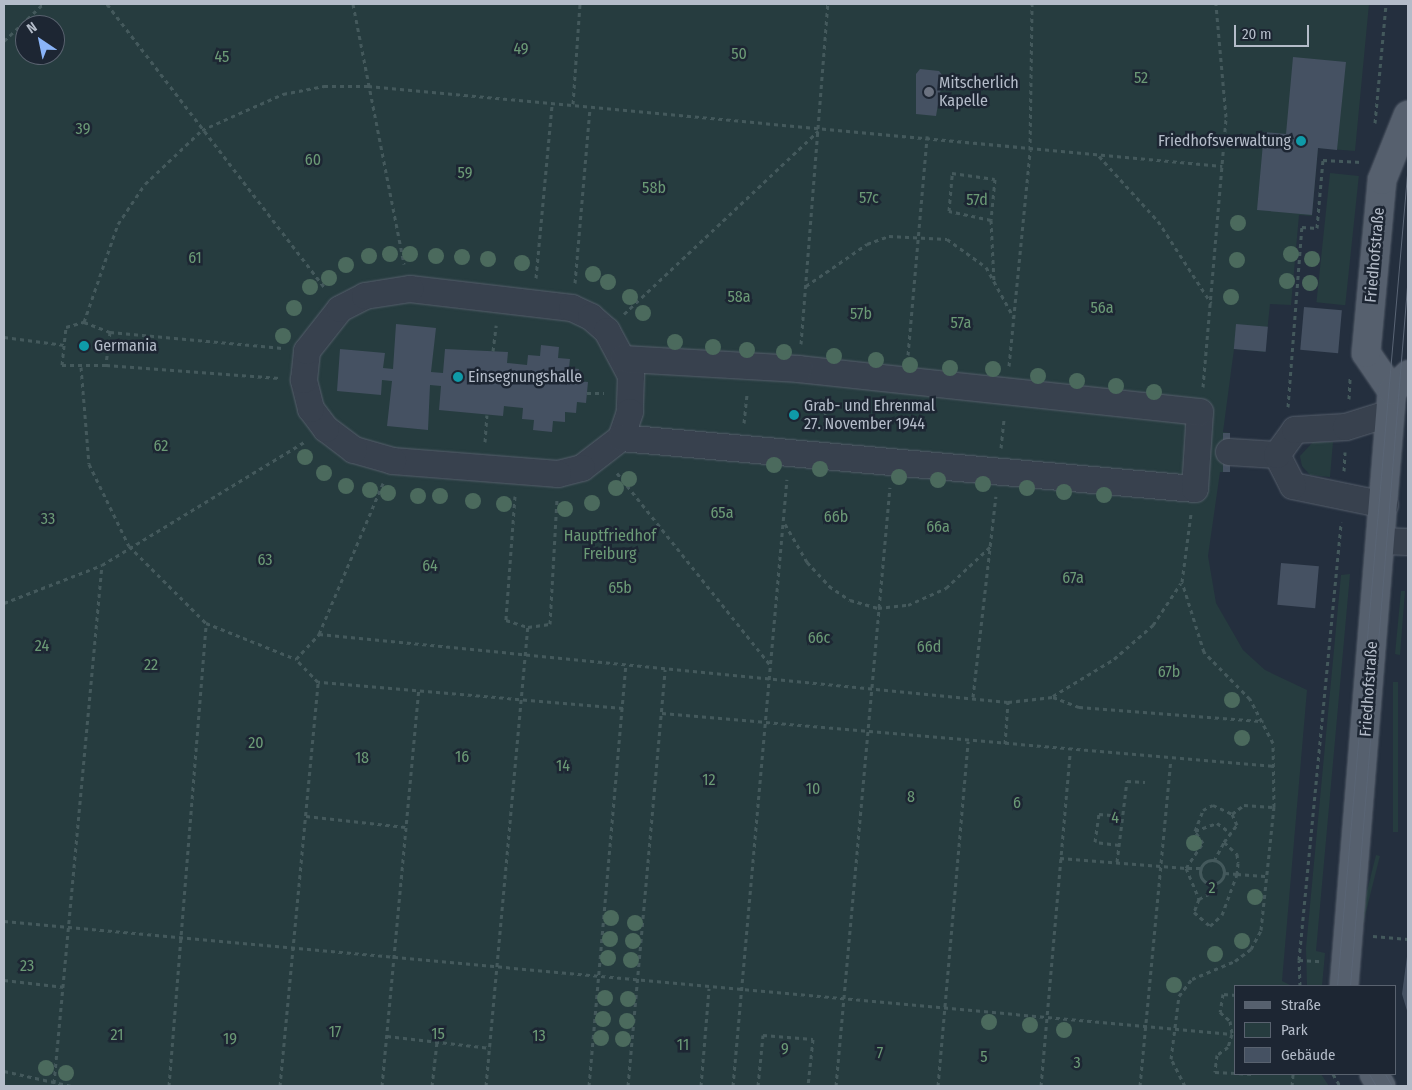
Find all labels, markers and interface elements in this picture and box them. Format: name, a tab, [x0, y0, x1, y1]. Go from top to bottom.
north arrow	[15, 15, 65, 65]
scale bar	[1237, 15, 1312, 47]
text: N	[24, 19, 40, 37]
text: 20 m	[1242, 25, 1272, 43]
park label: 49	[513, 39, 529, 59]
park label: 50	[731, 44, 747, 64]
park label: 45	[215, 47, 229, 67]
park label: 52	[1134, 68, 1148, 88]
place label: Mitscherlich Kapelle	[939, 73, 1019, 111]
marker: Mitscherlich Kapelle	[923, 86, 935, 98]
park label: 39	[76, 119, 90, 139]
place label: Friedhofsverwaltung	[1158, 131, 1291, 151]
marker: Friedhofsverwaltung	[1295, 135, 1307, 147]
park label: 60	[305, 150, 321, 170]
park label: 59	[458, 163, 472, 183]
park label: 58b	[642, 178, 666, 198]
park label: 57c	[859, 188, 879, 208]
park label: 57d	[966, 190, 988, 210]
street label: Friedhofstraße	[1361, 206, 1389, 304]
park label: 61	[188, 248, 202, 268]
park label: 58a	[727, 287, 751, 307]
park label: 56a	[1090, 298, 1114, 318]
park label: 57b	[850, 304, 872, 324]
park label: 57a	[951, 313, 971, 333]
place label: Germania	[94, 336, 157, 356]
marker: Germania	[78, 340, 90, 352]
place label: Einsegnungshalle	[468, 367, 582, 387]
marker: Einsegnungshalle	[452, 371, 464, 383]
place label: Grab- und Ehrenmal 27. November 1944	[804, 396, 935, 434]
marker: Grab- und Ehrenmal 27. November 1944	[788, 409, 800, 421]
park label: 62	[154, 436, 168, 456]
park label: 65a	[710, 503, 734, 523]
park label: 66b	[824, 507, 848, 527]
park label: 33	[41, 509, 55, 529]
park label: 66a	[926, 517, 950, 537]
park label: Hauptfriedhof Freiburg	[564, 526, 656, 564]
park label: 63	[257, 550, 273, 570]
park label: 64	[422, 556, 438, 576]
park label: 67a	[1062, 568, 1084, 588]
park label: 65b	[608, 578, 632, 598]
park label: 66c	[808, 628, 830, 648]
park label: 24	[35, 636, 49, 656]
park label: 66d	[917, 637, 941, 657]
street label: Friedhofstraße	[1356, 641, 1382, 737]
park label: 22	[144, 655, 158, 675]
park label: 67b	[1158, 662, 1180, 682]
park label: 20	[248, 733, 264, 753]
park label: 16	[455, 747, 469, 767]
park label: 18	[355, 748, 369, 768]
park label: 14	[556, 756, 570, 776]
park label: 12	[702, 770, 716, 790]
park label: 10	[806, 779, 820, 799]
park label: 8	[907, 787, 915, 807]
park label: 6	[1013, 793, 1021, 813]
park label: 4	[1111, 808, 1119, 828]
park label: 2	[1208, 878, 1216, 898]
park label: 23	[20, 956, 34, 976]
legend	[1234, 985, 1397, 1075]
text: Straße	[1281, 996, 1321, 1014]
text: Park	[1281, 1021, 1308, 1039]
park label: 17	[329, 1022, 341, 1042]
park label: 15	[431, 1024, 445, 1044]
park label: 21	[111, 1025, 123, 1045]
park label: 13	[532, 1026, 546, 1046]
park label: 19	[223, 1029, 237, 1049]
park label: 11	[677, 1035, 689, 1055]
park label: 9	[781, 1039, 789, 1059]
park label: 7	[877, 1043, 883, 1063]
text: Gebäude	[1281, 1046, 1336, 1064]
park label: 5	[980, 1047, 988, 1067]
park label: 3	[1073, 1053, 1081, 1073]

